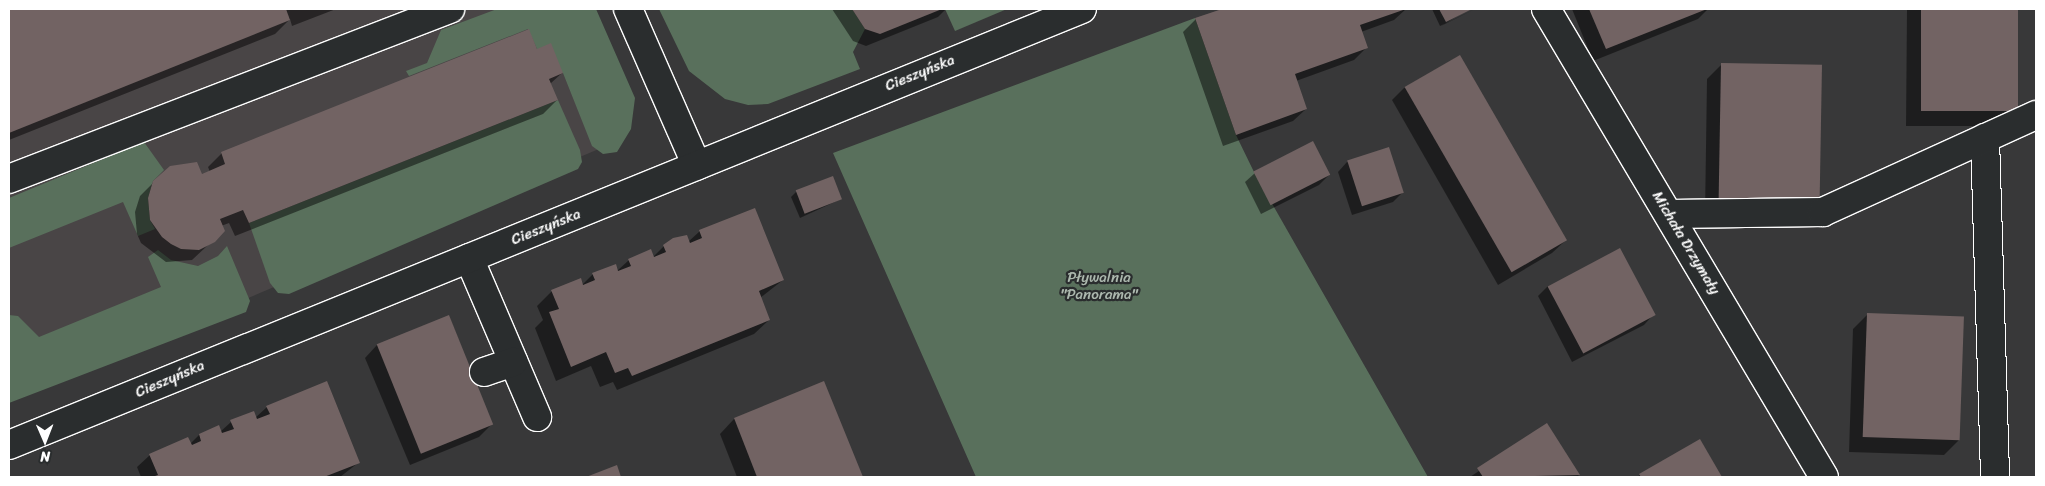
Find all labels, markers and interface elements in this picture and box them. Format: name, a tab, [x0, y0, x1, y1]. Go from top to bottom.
street label: Cieszyńska	[883, 51, 957, 95]
street label: Michała Drzymały	[1648, 188, 1724, 298]
street label: Cieszyńska	[509, 205, 583, 249]
park label: Pływalnia "Panorama"	[1060, 268, 1138, 303]
street label: Cieszyńska	[133, 356, 207, 402]
north arrow	[20, 416, 70, 466]
text: N	[40, 444, 50, 469]

